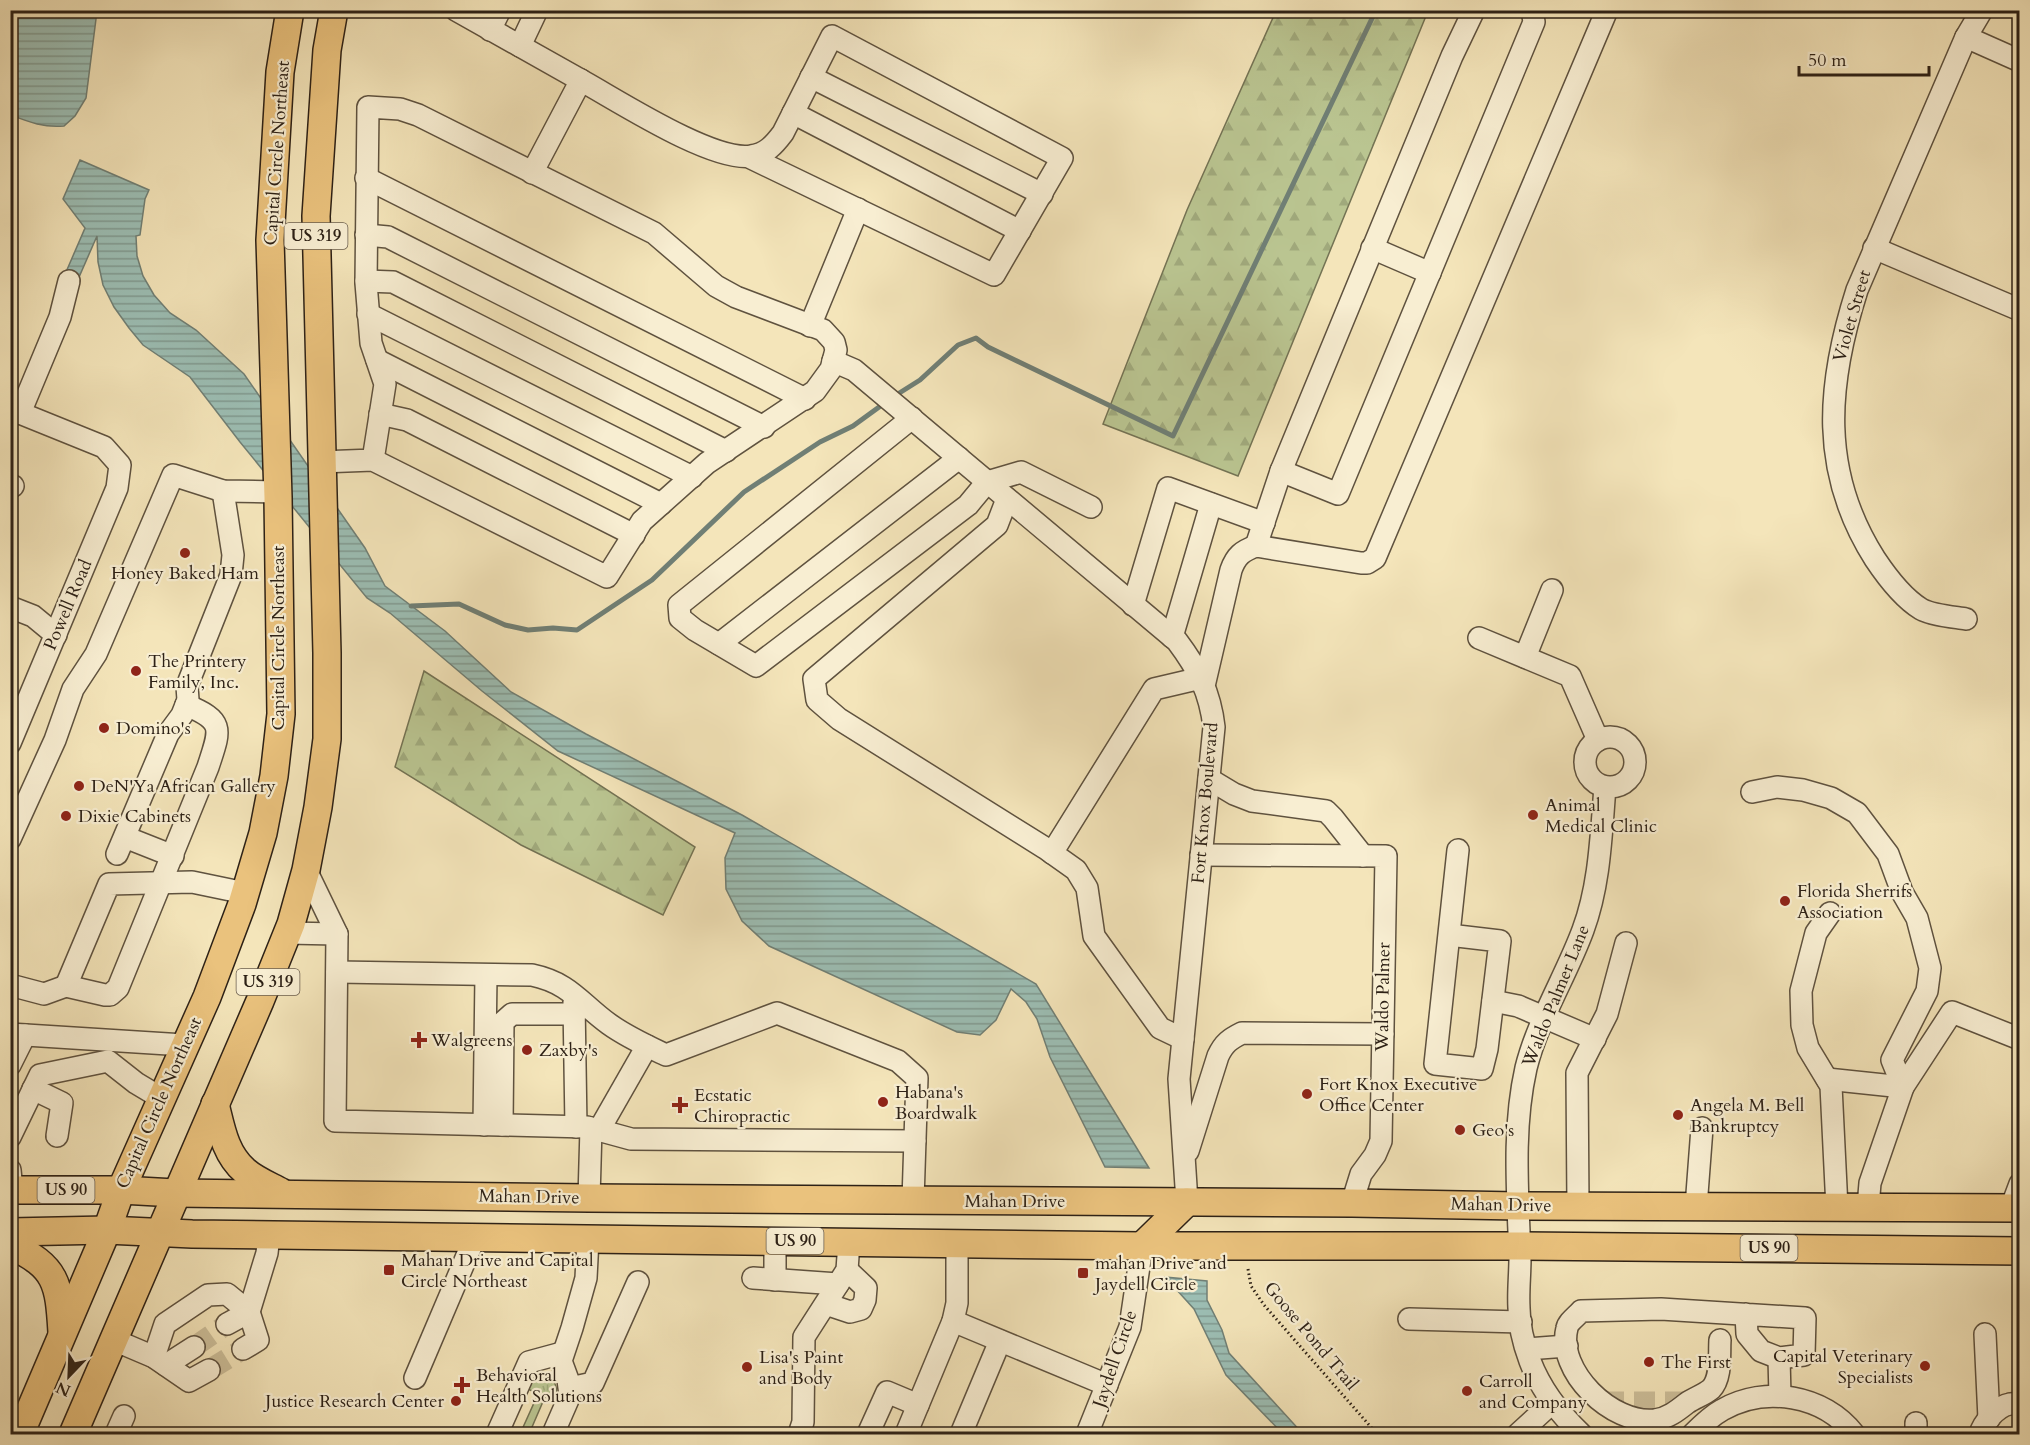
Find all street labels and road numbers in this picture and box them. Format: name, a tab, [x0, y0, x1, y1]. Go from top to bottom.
street label: Capital Circle Northeast	[258, 59, 296, 246]
road number: US 319	[284, 223, 348, 249]
street label: Violet Street	[1827, 267, 1877, 365]
street label: Capital Circle Northeast	[266, 545, 291, 731]
street label: Powell Road	[38, 555, 99, 654]
street label: Fort Knox Boulevard	[1185, 721, 1225, 885]
street label: Waldo Palmer Lane	[1516, 921, 1596, 1072]
street label: Waldo Palmer	[1370, 942, 1396, 1053]
road number: US 319	[236, 969, 300, 995]
street label: Capital Circle Northeast	[110, 1013, 208, 1193]
road number: US 90	[38, 1177, 94, 1203]
street label: Mahan Drive	[478, 1184, 580, 1210]
street label: Mahan Drive	[965, 1189, 1066, 1214]
street label: Mahan Drive	[1450, 1192, 1552, 1218]
road number: US 90	[766, 1228, 824, 1254]
road number: US 90	[1740, 1235, 1798, 1261]
street label: Goose Pond Trail	[1258, 1276, 1364, 1396]
street label: Jaydell Circle	[1086, 1307, 1143, 1414]

